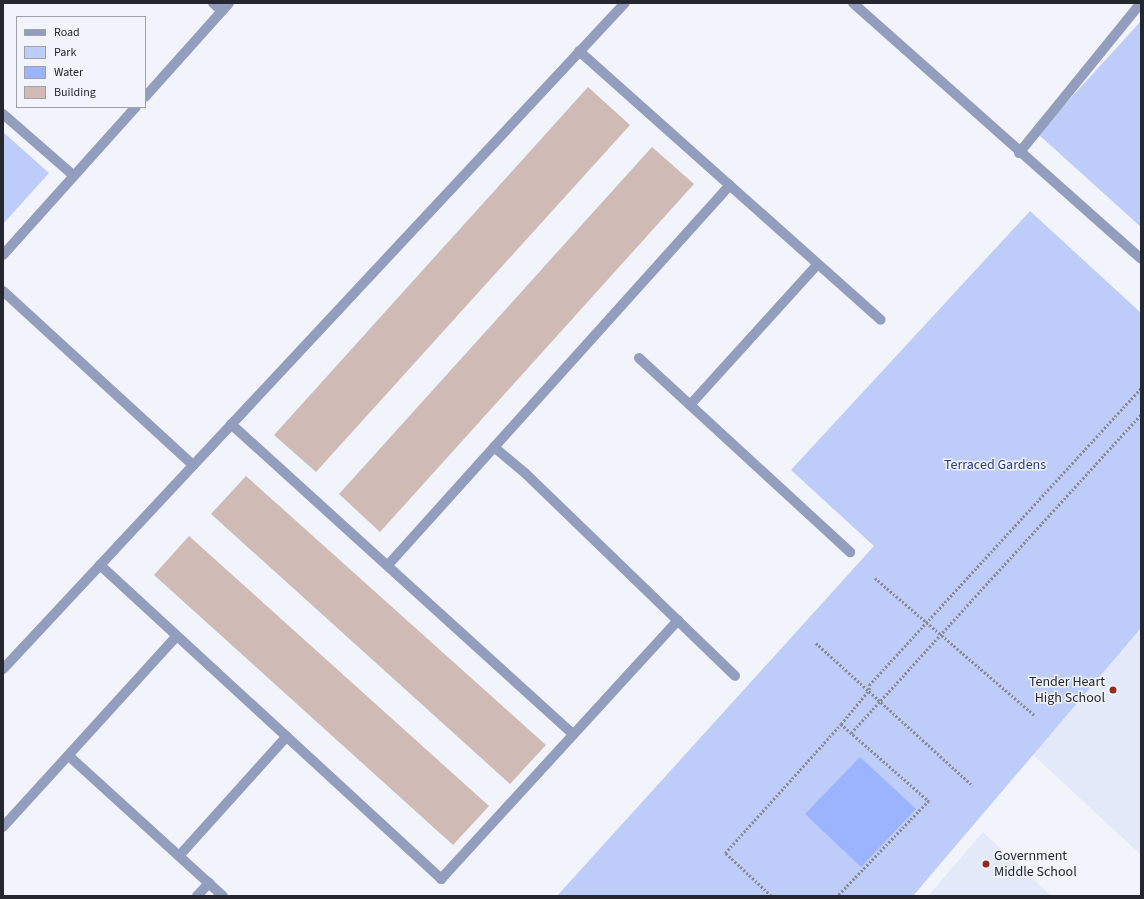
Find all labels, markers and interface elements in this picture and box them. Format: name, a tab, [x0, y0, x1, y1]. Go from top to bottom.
legend	[16, 16, 146, 108]
text: Road	[54, 24, 80, 41]
text: Park	[54, 44, 76, 61]
text: Water	[54, 64, 83, 81]
text: Building	[54, 84, 96, 101]
park label: Terraced Gardens	[944, 457, 1046, 473]
place label: Tender Heart High School	[1029, 674, 1105, 706]
marker: Tender Heart High School	[1108, 685, 1118, 695]
place label: Government Middle School	[994, 848, 1077, 880]
marker: Government Middle School	[981, 859, 991, 869]

